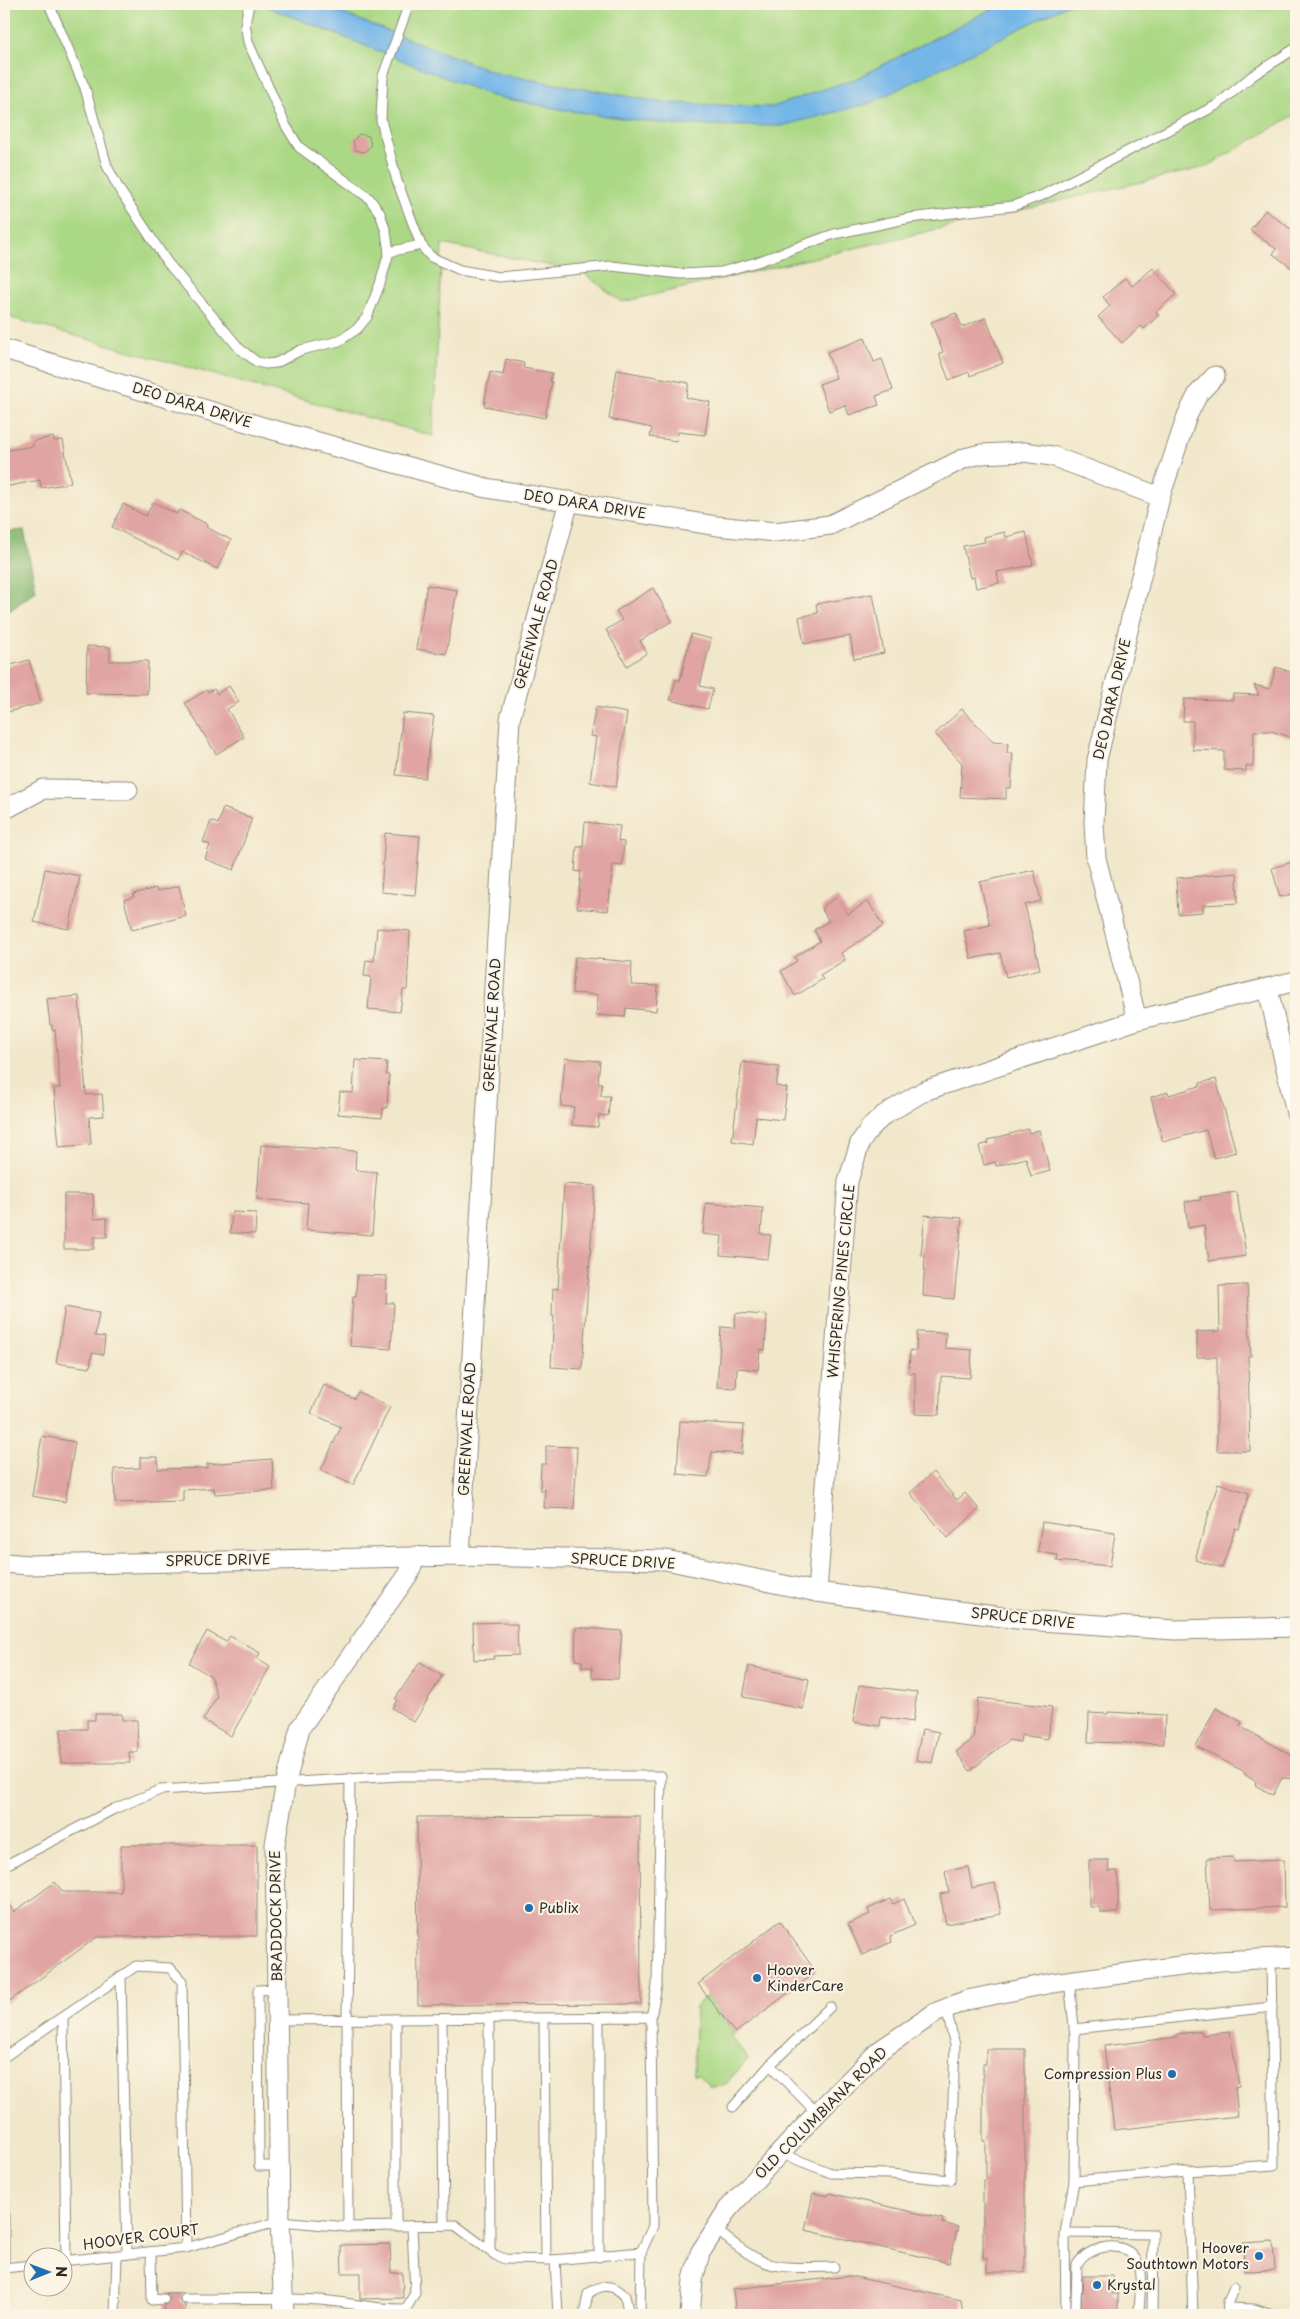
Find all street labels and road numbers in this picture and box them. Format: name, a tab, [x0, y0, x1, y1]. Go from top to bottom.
street label: DEO DARA DRIVE	[130, 376, 255, 433]
street label: DEO DARA DRIVE	[522, 483, 648, 524]
street label: GREENVALE ROAD	[508, 556, 563, 691]
street label: DEO DARA DRIVE	[1087, 636, 1136, 762]
street label: GREENVALE ROAD	[478, 957, 506, 1093]
street label: WHISPERING PINES CIRCLE	[822, 1183, 859, 1379]
street label: GREENVALE ROAD	[453, 1361, 481, 1497]
street label: SPRUCE DRIVE	[570, 1547, 676, 1574]
street label: SPRUCE DRIVE	[165, 1548, 271, 1571]
street label: SPRUCE DRIVE	[970, 1602, 1077, 1633]
street label: BRADDOCK DRIVE	[264, 1850, 287, 1982]
street label: OLD COLUMBIANA ROAD	[750, 2042, 892, 2184]
street label: HOOVER COURT	[82, 2218, 201, 2255]

